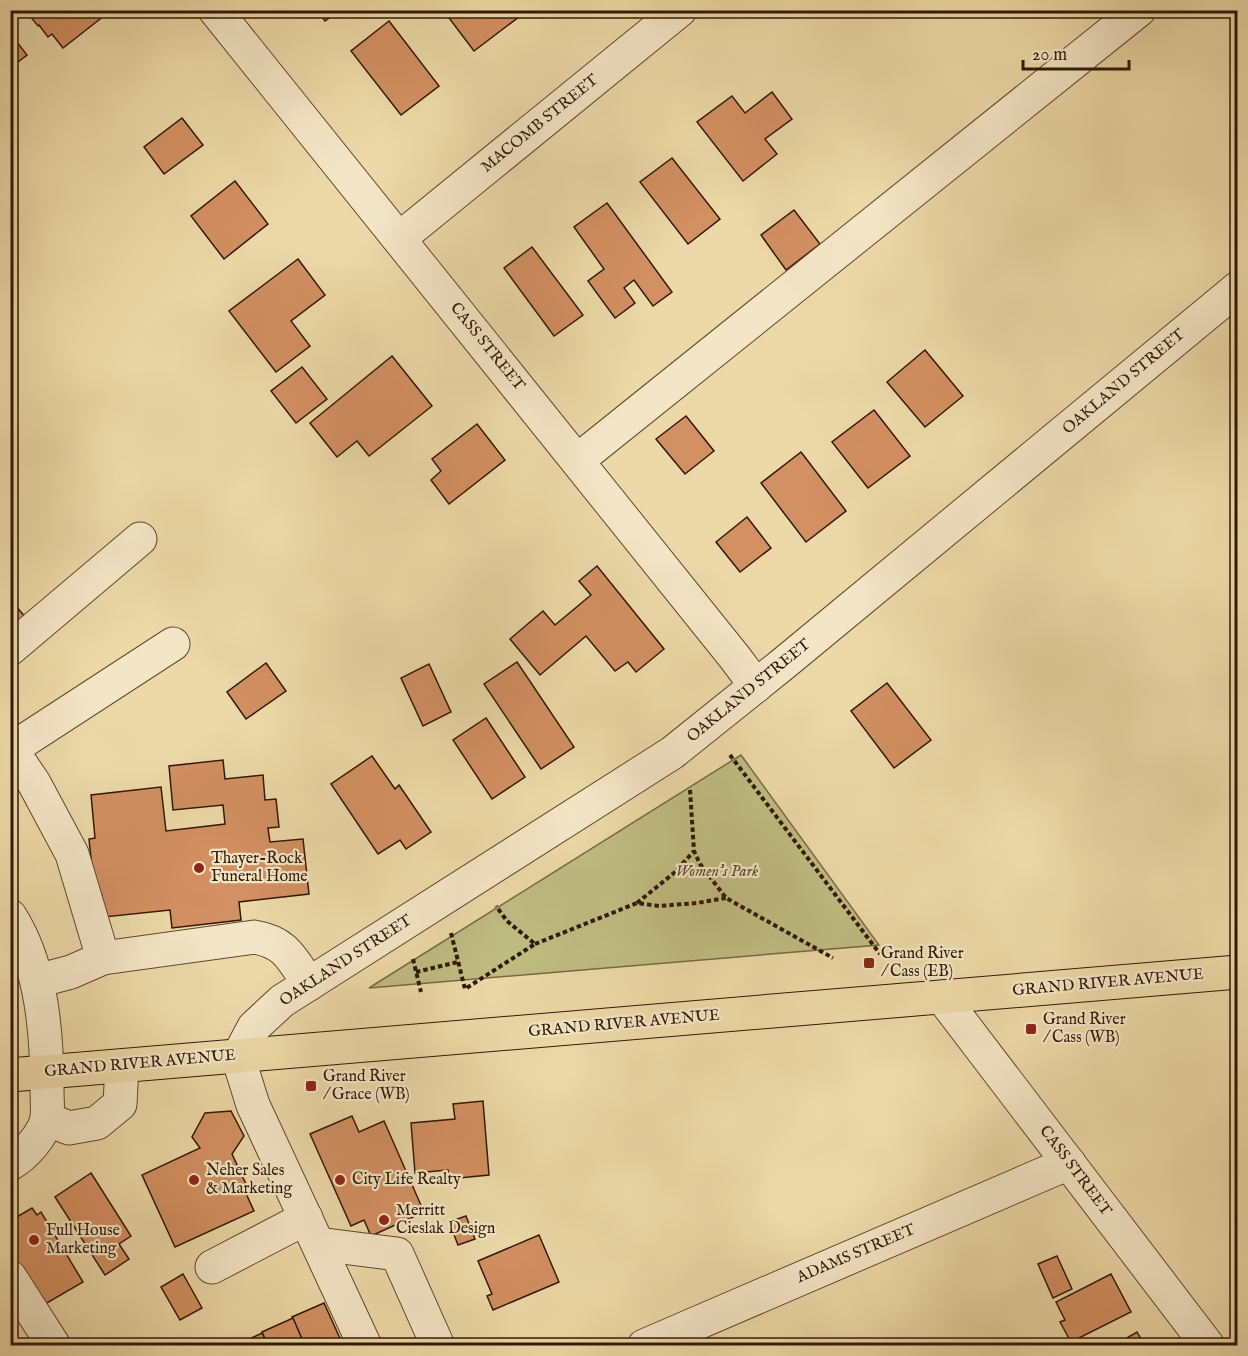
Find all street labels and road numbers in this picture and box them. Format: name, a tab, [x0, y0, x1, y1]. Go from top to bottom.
street label: MACOMB STREET	[477, 70, 603, 177]
street label: CASS STREET	[445, 299, 529, 395]
street label: OAKLAND STREET	[1059, 325, 1189, 439]
street label: OAKLAND STREET	[683, 635, 815, 747]
street label: OAKLAND STREET	[276, 911, 416, 1011]
street label: GRAND RIVER AVENUE	[1012, 965, 1204, 1001]
street label: GRAND RIVER AVENUE	[528, 1006, 720, 1042]
street label: GRAND RIVER AVENUE	[44, 1046, 236, 1082]
street label: CASS STREET	[1035, 1122, 1116, 1220]
street label: ADAMS STREET	[793, 1220, 919, 1288]

